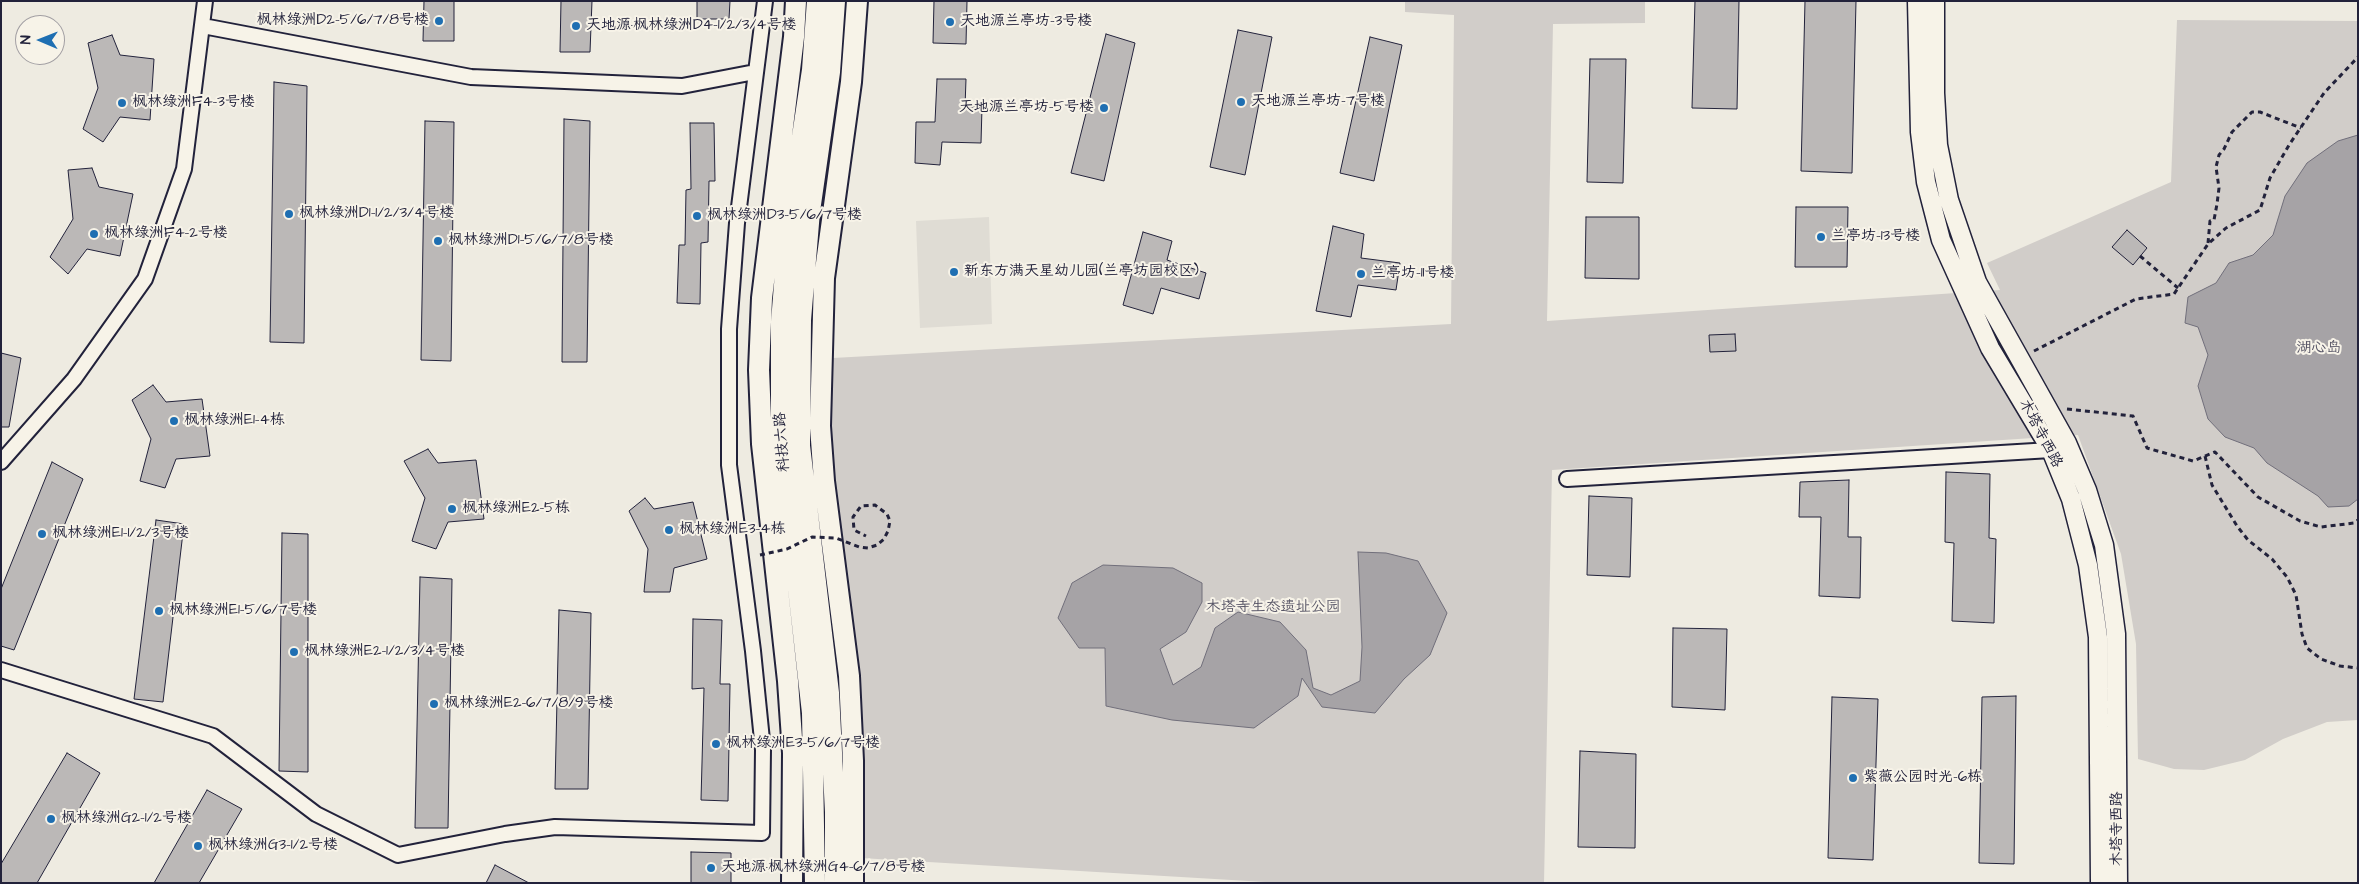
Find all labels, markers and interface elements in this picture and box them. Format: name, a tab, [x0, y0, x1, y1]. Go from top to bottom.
place label: 枫林绿洲D2-5/6/7/8号楼	[257, 12, 429, 30]
place label: 天地源兰亭坊-3号楼	[960, 13, 1092, 31]
north arrow	[15, 15, 65, 65]
marker: 枫林绿洲D2-5/6/7/8号楼	[433, 15, 445, 27]
marker: 天地源兰亭坊-3号楼	[944, 16, 956, 28]
place label: 天地源·枫林绿洲D4-1/2/3/4号楼	[586, 17, 797, 35]
marker: 天地源·枫林绿洲D4-1/2/3/4号楼	[570, 20, 582, 32]
text: N	[16, 35, 36, 44]
place label: 天地源兰亭坊-7号楼	[1251, 93, 1385, 111]
place label: 枫林绿洲F4-3号楼	[132, 94, 255, 112]
marker: 天地源兰亭坊-7号楼	[1235, 96, 1247, 108]
marker: 枫林绿洲F4-3号楼	[116, 97, 128, 109]
place label: 天地源兰亭坊-5号楼	[959, 99, 1094, 117]
marker: 天地源兰亭坊-5号楼	[1098, 102, 1110, 114]
place label: 枫林绿洲D1-1/2/3/4号楼	[299, 205, 454, 223]
place label: 枫林绿洲D3-5/6/7号楼	[707, 207, 862, 225]
marker: 枫林绿洲D1-1/2/3/4号楼	[283, 208, 295, 220]
marker: 枫林绿洲D3-5/6/7号楼	[691, 210, 703, 222]
place label: 枫林绿洲F4-2号楼	[104, 225, 228, 243]
marker: 枫林绿洲F4-2号楼	[88, 228, 100, 240]
place label: 兰亭坊-13号楼	[1831, 228, 1920, 246]
marker: 兰亭坊-13号楼	[1815, 231, 1827, 243]
place label: 枫林绿洲D1-5/6/7/8号楼	[448, 232, 614, 250]
marker: 枫林绿洲D1-5/6/7/8号楼	[432, 235, 444, 247]
place label: 新东方满天星幼儿园(兰亭坊园校区)	[964, 263, 1199, 281]
place label: 兰亭坊-11号楼	[1371, 265, 1454, 283]
marker: 新东方满天星幼儿园(兰亭坊园校区)	[948, 266, 960, 278]
marker: 兰亭坊-11号楼	[1355, 268, 1367, 280]
park label: 湖心岛	[2297, 340, 2341, 358]
street label: 木塔寺西路	[2014, 397, 2066, 471]
street label: 科技六路	[772, 411, 794, 473]
place label: 枫林绿洲E1-4栋	[184, 412, 285, 430]
marker: 枫林绿洲E1-4栋	[168, 415, 180, 427]
place label: 枫林绿洲E2-5栋	[462, 500, 570, 518]
marker: 枫林绿洲E2-5栋	[446, 503, 458, 515]
place label: 枫林绿洲E3-4栋	[679, 521, 785, 539]
marker: 枫林绿洲E3-4栋	[663, 524, 675, 536]
place label: 枫林绿洲E1-1/2/3号楼	[52, 525, 189, 543]
marker: 枫林绿洲E1-1/2/3号楼	[36, 528, 48, 540]
park label: 木塔寺生态遗址公园	[1206, 599, 1340, 617]
place label: 枫林绿洲E1-5/6/7号楼	[169, 602, 317, 620]
marker: 枫林绿洲E1-5/6/7号楼	[153, 605, 165, 617]
place label: 枫林绿洲E2-1/2/3/4号楼	[304, 643, 465, 661]
marker: 枫林绿洲E2-1/2/3/4号楼	[288, 646, 300, 658]
place label: 枫林绿洲E2-6/7/8/9号楼	[444, 695, 613, 713]
marker: 枫林绿洲E2-6/7/8/9号楼	[428, 698, 440, 710]
place label: 枫林绿洲E3-5/6/7号楼	[726, 735, 880, 753]
marker: 枫林绿洲E3-5/6/7号楼	[710, 738, 722, 750]
place label: 紫薇公园时光-6栋	[1863, 769, 1982, 787]
marker: 紫薇公园时光-6栋	[1847, 772, 1859, 784]
street label: 木塔寺西路	[2109, 792, 2127, 866]
place label: 枫林绿洲G2-1/2号楼	[61, 810, 192, 828]
marker: 枫林绿洲G2-1/2号楼	[45, 813, 57, 825]
place label: 枫林绿洲G3-1/2号楼	[208, 837, 338, 855]
marker: 枫林绿洲G3-1/2号楼	[192, 840, 204, 852]
place label: 天地源·枫林绿洲G4-6/7/8号楼	[721, 859, 925, 877]
marker: 天地源·枫林绿洲G4-6/7/8号楼	[705, 862, 717, 874]

